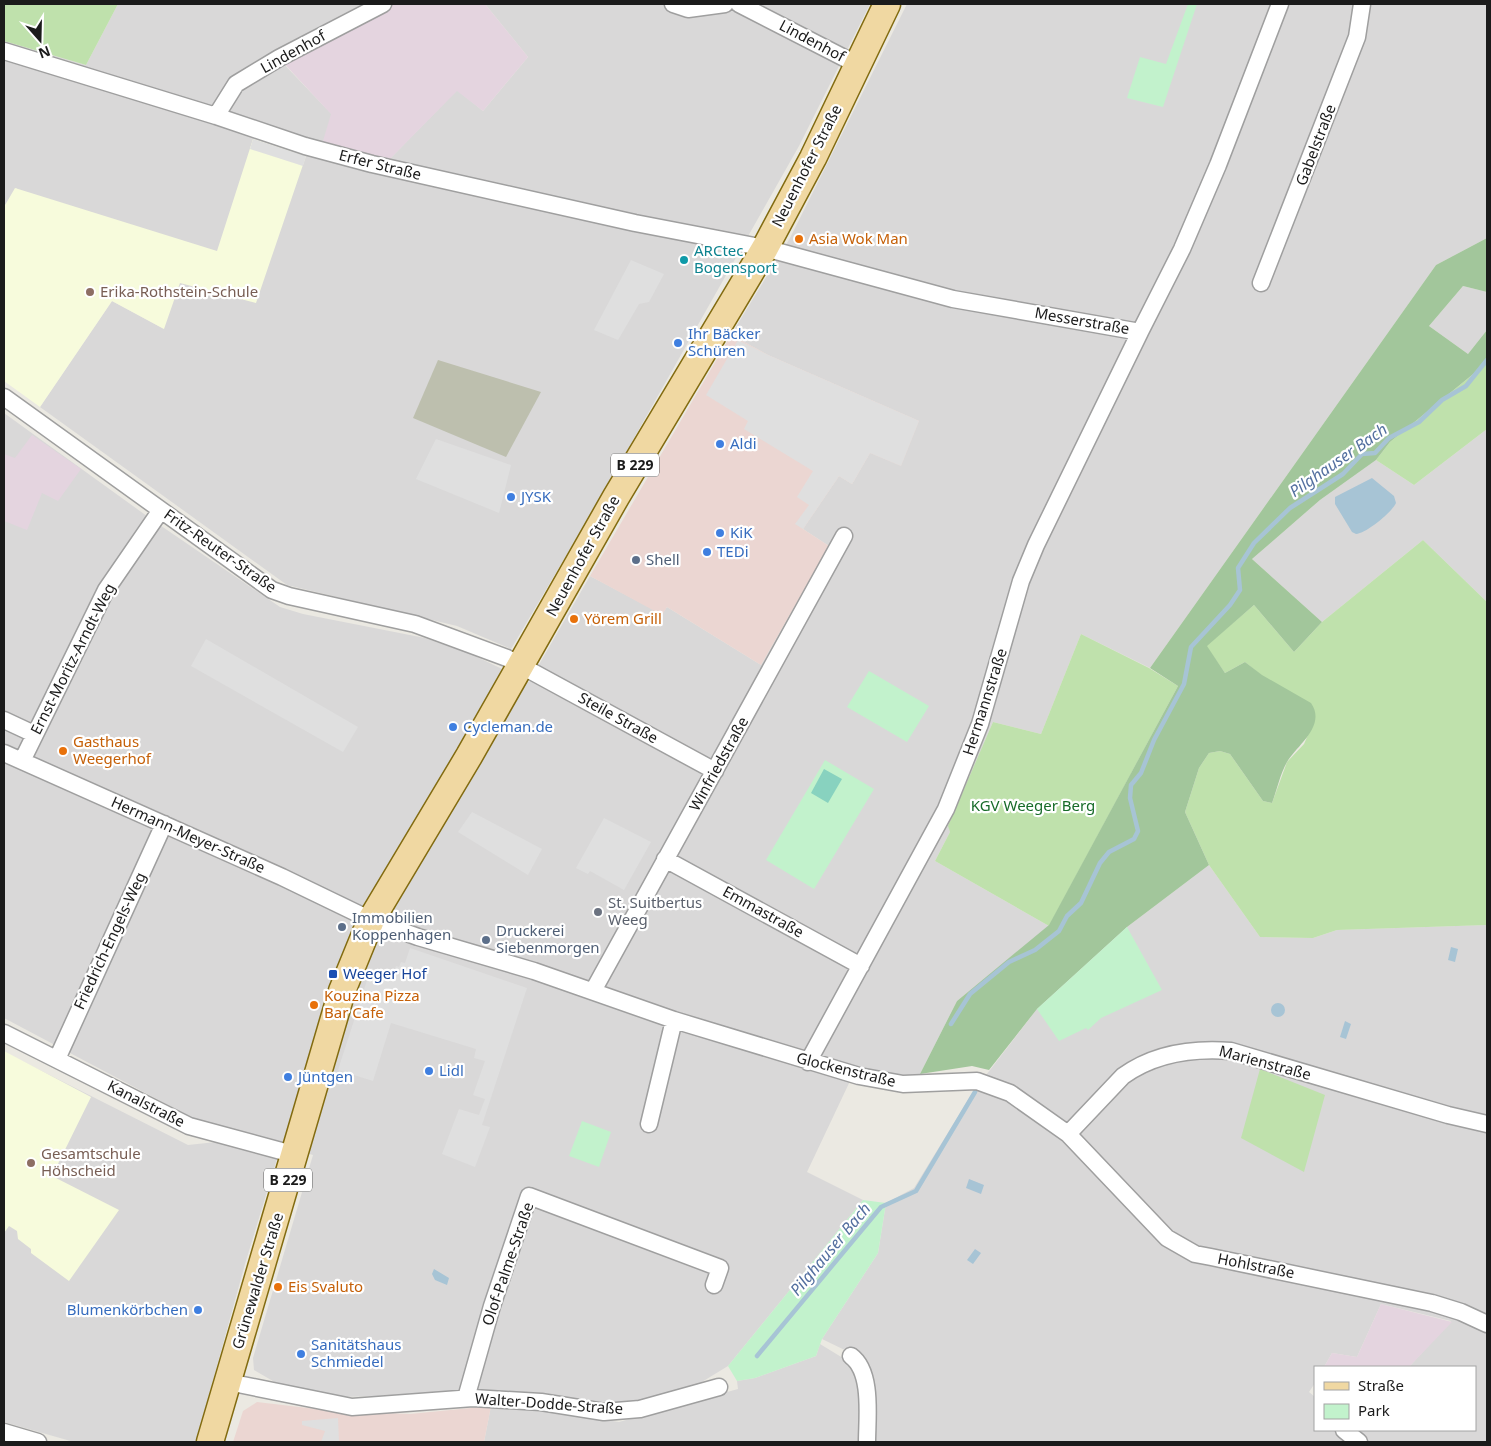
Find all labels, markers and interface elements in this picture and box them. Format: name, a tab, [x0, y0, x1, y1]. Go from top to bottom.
north arrow	[15, 15, 65, 65]
street label: Lindenhof	[776, 15, 849, 66]
street label: Lindenhof	[256, 25, 329, 77]
text: N	[36, 42, 53, 64]
street label: Neuenhofer Straße	[767, 101, 846, 230]
street label: Gabelstraße	[1290, 101, 1340, 188]
street label: Erfer Straße	[337, 144, 423, 184]
place label: Asia Wok Man	[809, 228, 908, 248]
marker: Asia Wok Man	[793, 233, 805, 245]
place label: ARCtec Bogensport	[694, 240, 777, 277]
marker: ARCtec Bogensport	[678, 254, 690, 266]
place label: Erika-Rothstein-Schule	[100, 281, 258, 301]
marker: Erika-Rothstein-Schule	[84, 286, 96, 298]
street label: Messerstraße	[1033, 302, 1131, 338]
place label: Ihr Bäcker Schüren	[688, 323, 760, 360]
marker: Ihr Bäcker Schüren	[672, 337, 684, 349]
water label: Pilghauser Bach	[1285, 418, 1391, 502]
place label: Aldi	[730, 433, 757, 453]
marker: Aldi	[714, 438, 726, 450]
road number: B 229	[611, 454, 659, 476]
place label: JYSK	[519, 486, 552, 506]
marker: JYSK	[505, 491, 517, 503]
street label: Neuenhofer Straße	[541, 492, 624, 619]
street label: Fritz-Reuter-Straße	[160, 504, 281, 597]
place label: KiK	[730, 522, 753, 542]
marker: KiK	[714, 527, 726, 539]
place label: TEDi	[717, 541, 749, 561]
marker: TEDi	[701, 546, 713, 558]
place label: Shell	[646, 549, 680, 569]
marker: Shell	[630, 554, 642, 566]
street label: Ernst-Moritz-Arndt-Weg	[25, 580, 119, 738]
place label: Yörem Grill	[584, 608, 662, 628]
marker: Yörem Grill	[568, 613, 580, 625]
street label: Hermannstraße	[957, 646, 1011, 758]
street label: Steile Straße	[575, 687, 662, 747]
street label: Winfriedstraße	[684, 713, 752, 814]
place label: Cycleman.de	[463, 716, 553, 736]
marker: Cycleman.de	[447, 721, 459, 733]
place label: Gasthaus Weegerhof	[73, 731, 152, 768]
marker: Gasthaus Weegerhof	[57, 745, 69, 757]
street label: Hermann-Meyer-Straße	[108, 791, 268, 877]
park label: KGV Weeger Berg	[971, 795, 1095, 815]
street label: Friedrich-Engels-Weg	[68, 869, 150, 1013]
street label: Emmastraße	[719, 881, 808, 942]
place label: St. Suitbertus Weeg	[608, 892, 702, 929]
marker: St. Suitbertus Weeg	[592, 906, 604, 918]
place label: Immobilien Koppenhagen	[352, 907, 451, 944]
place label: Druckerei Siebenmorgen	[496, 920, 600, 957]
marker: Immobilien Koppenhagen	[336, 921, 348, 933]
marker: Druckerei Siebenmorgen	[480, 934, 492, 946]
place label: Weeger Hof	[343, 963, 428, 983]
marker: Weeger Hof	[327, 968, 339, 980]
place label: Kouzina Pizza Bar Cafe	[324, 985, 420, 1022]
marker: Kouzina Pizza Bar Cafe	[308, 999, 320, 1011]
street label: Marienstraße	[1217, 1040, 1314, 1084]
street label: Glockenstraße	[795, 1047, 898, 1091]
place label: Lidl	[439, 1060, 464, 1080]
marker: Lidl	[423, 1065, 435, 1077]
place label: Jüntgen	[296, 1066, 353, 1086]
marker: Jüntgen	[282, 1071, 294, 1083]
street label: Kanalstraße	[104, 1075, 188, 1131]
place label: Gesamtschule Höhscheid	[41, 1143, 141, 1180]
marker: Gesamtschule Höhscheid	[25, 1157, 37, 1169]
road number: B 229	[264, 1168, 312, 1192]
water label: Pilghauser Bach	[785, 1198, 875, 1300]
street label: Olof-Palme-Straße	[477, 1199, 538, 1328]
street label: Grünewalder Straße	[227, 1210, 287, 1351]
street label: Hohlstraße	[1216, 1248, 1296, 1282]
place label: Eis Svaluto	[288, 1276, 363, 1296]
marker: Eis Svaluto	[272, 1281, 284, 1293]
place label: Blumenkörbchen	[67, 1299, 188, 1319]
marker: Blumenkörbchen	[192, 1304, 204, 1316]
place label: Sanitätshaus Schmiedel	[311, 1334, 401, 1371]
marker: Sanitätshaus Schmiedel	[295, 1348, 307, 1360]
legend	[1314, 1366, 1476, 1431]
text: Straße	[1358, 1375, 1404, 1395]
street label: Walter-Dodde-Straße	[474, 1388, 624, 1418]
text: Park	[1358, 1400, 1390, 1420]

